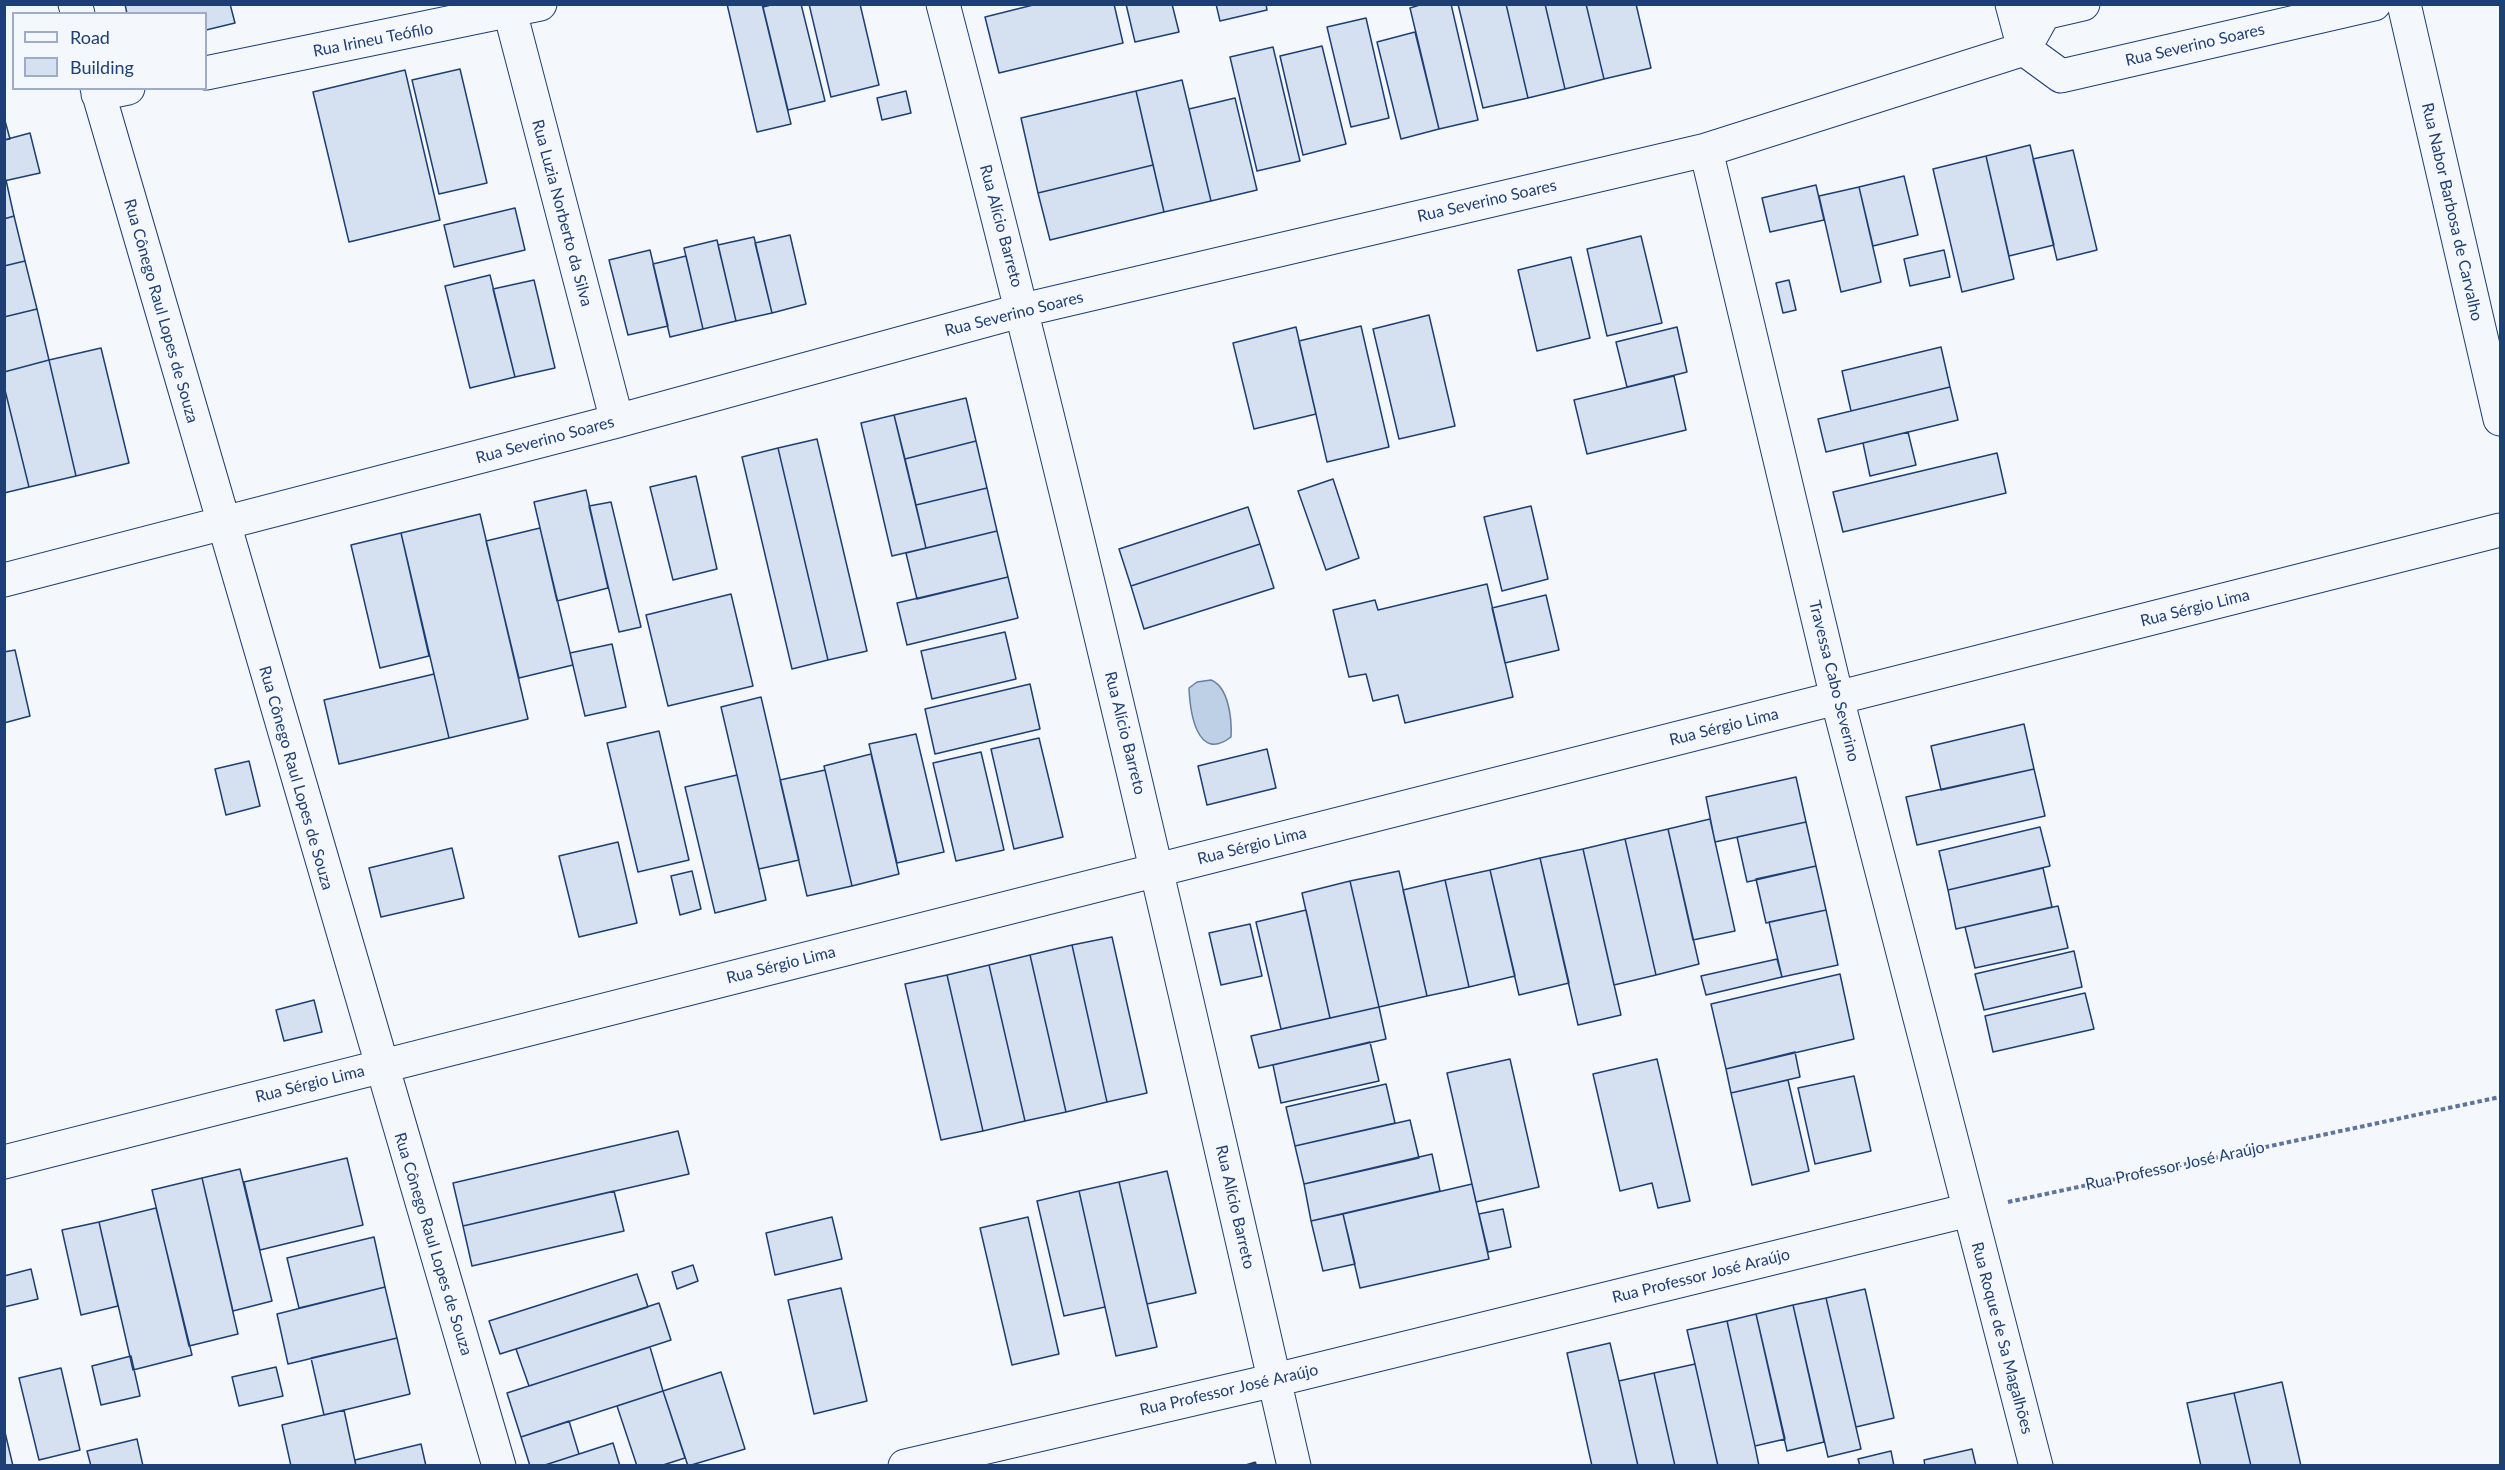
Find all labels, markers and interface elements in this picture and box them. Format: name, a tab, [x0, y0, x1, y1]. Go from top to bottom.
legend	[12, 12, 207, 90]
street label: Rua Irineu Teófilo	[311, 19, 435, 61]
street label: Rua Severino Soares	[2123, 20, 2267, 70]
text: Road	[70, 26, 110, 48]
text: Building	[70, 56, 134, 78]
street label: Rua Nabor Barbosa de Carvalho	[2418, 101, 2486, 323]
street label: Rua Luzia Norberto da Silva	[528, 117, 596, 309]
street label: Rua Alício Barreto	[975, 162, 1027, 290]
street label: Rua Severino Soares	[1415, 176, 1559, 226]
street label: Rua Cônego Raul Lopes de Souza	[120, 197, 202, 425]
street label: Rua Severino Soares	[943, 287, 1085, 341]
street label: Rua Severino Soares	[474, 412, 616, 468]
street label: Rua Sérgio Lima	[2138, 585, 2252, 631]
street label: Travessa Cabo Severino	[1805, 598, 1863, 764]
street label: Rua Cônego Raul Lopes de Souza	[255, 664, 337, 892]
street label: Rua Alício Barreto	[1100, 669, 1150, 797]
street label: Rua Sérgio Lima	[1667, 704, 1781, 750]
street label: Rua Sérgio Lima	[1195, 823, 1309, 869]
street label: Rua Sérgio Lima	[724, 942, 838, 988]
street label: Rua Sérgio Lima	[253, 1061, 367, 1107]
street label: Rua Cônego Raul Lopes de Souza	[390, 1130, 476, 1358]
street label: Rua Professor José Araújo	[2084, 1138, 2266, 1194]
street label: Rua Alício Barreto	[1211, 1143, 1259, 1271]
street label: Rua Roque de Sa Magalhões	[1967, 1240, 2037, 1436]
street label: Rua Professor José Araújo	[1610, 1245, 1792, 1307]
street label: Rua Professor José Araújo	[1138, 1360, 1320, 1420]

